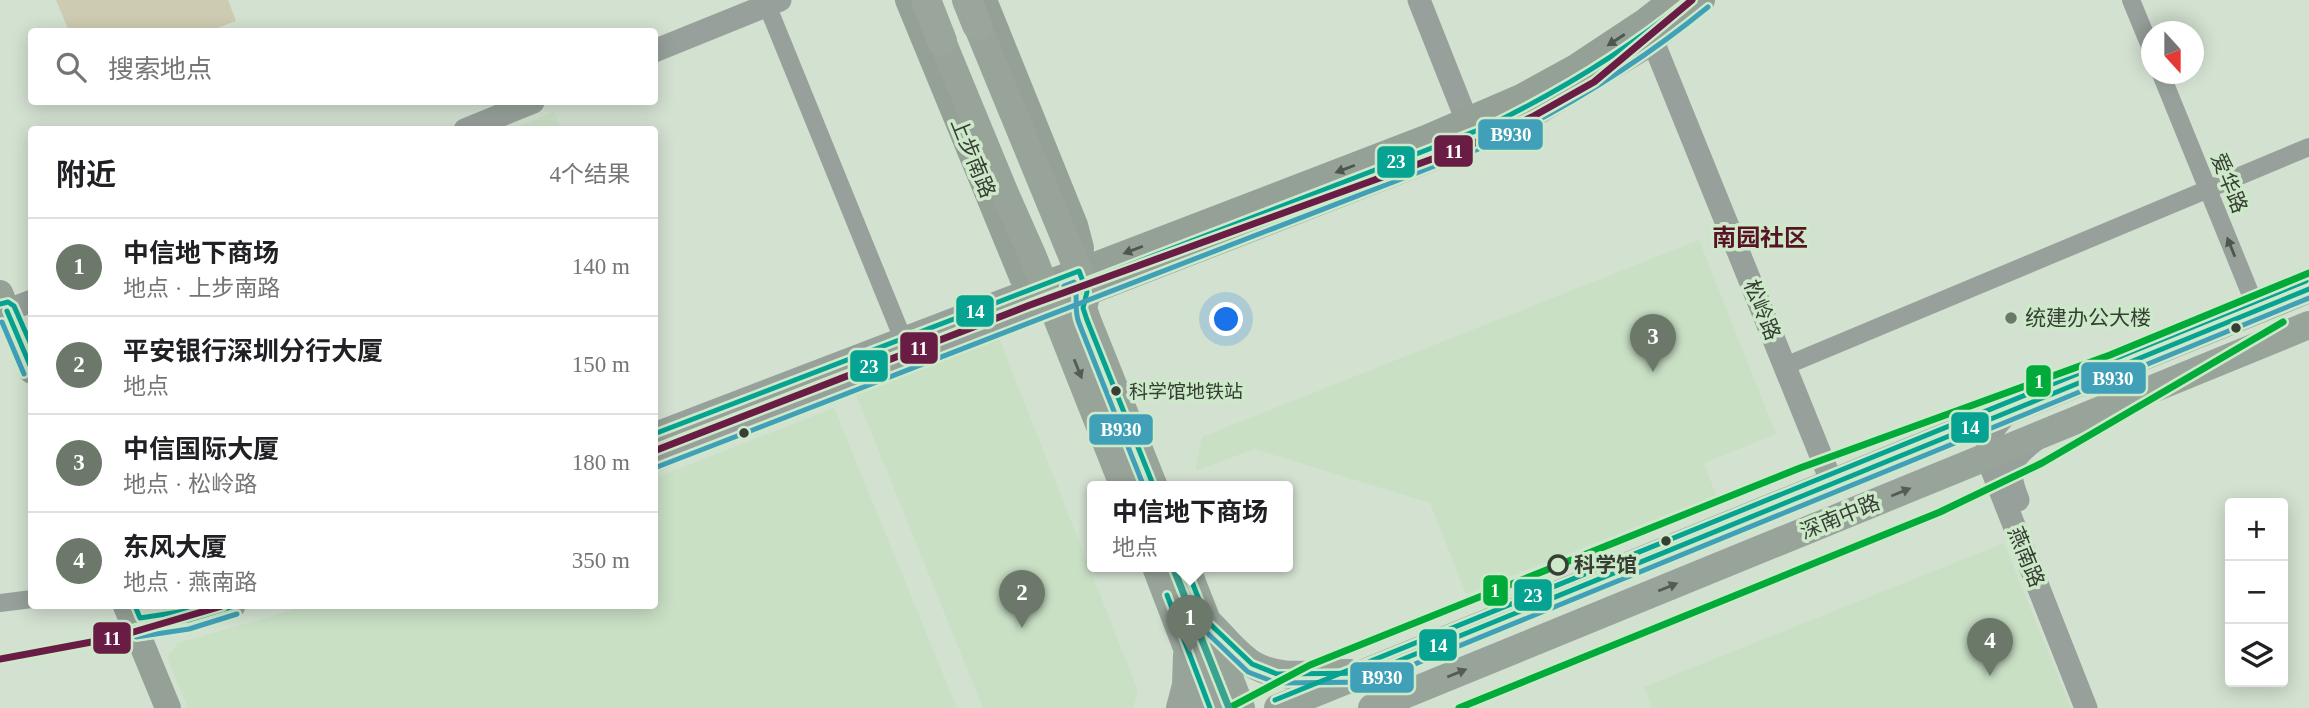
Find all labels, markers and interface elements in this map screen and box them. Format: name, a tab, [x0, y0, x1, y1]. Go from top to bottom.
north arrow	[2141, 21, 2204, 84]
search box	[28, 28, 658, 105]
one-way arrow	[1607, 33, 1626, 46]
icon: search	[52, 48, 90, 86]
text: 搜索地点	[108, 55, 212, 84]
street label: 上步南路	[946, 115, 1000, 201]
line badge: B930	[1477, 118, 1544, 151]
text: B930	[1490, 124, 1532, 145]
line badge: 11	[1433, 134, 1474, 168]
text: 11	[1445, 141, 1463, 162]
line badge: 23	[1376, 145, 1416, 179]
street label: 爱华路	[2206, 149, 2252, 217]
text: 23	[1387, 151, 1406, 172]
text: 附近	[56, 158, 116, 191]
text: 4个结果	[550, 162, 630, 187]
one-way arrow	[1335, 163, 1356, 174]
district label: 南园社区	[1712, 225, 1808, 251]
one-way arrow	[2225, 236, 2236, 257]
text: 中信地下商场	[123, 239, 279, 268]
one-way arrow	[1123, 245, 1144, 256]
text: 1	[73, 254, 85, 279]
text: 140 m	[572, 254, 630, 279]
text: 地点 · 上步南路	[123, 276, 280, 301]
street label: 松岭路	[1739, 276, 1785, 344]
line badge: 14	[955, 294, 995, 328]
text: 14	[966, 301, 985, 322]
your location	[1209, 302, 1243, 336]
place label: 统建办公大楼	[2025, 306, 2151, 330]
marker: 统建办公大楼	[2003, 310, 2019, 326]
pin: 3	[1630, 314, 1676, 372]
unlabelled marker	[2229, 321, 2243, 335]
line badge: 11	[899, 331, 939, 365]
text: 平安银行深圳分行大厦	[123, 337, 383, 366]
text: 11	[910, 338, 928, 359]
line badge: 23	[849, 349, 889, 383]
text: 2	[73, 352, 85, 377]
text: 150 m	[572, 352, 630, 377]
text: 23	[860, 356, 879, 377]
one-way arrow	[1072, 359, 1083, 380]
line badge: B930	[2080, 361, 2147, 395]
line badge: 1	[2025, 364, 2052, 398]
text: B930	[2092, 368, 2134, 389]
text: 1	[2034, 371, 2044, 392]
text: 地点	[123, 374, 169, 399]
place label: 科学馆地铁站	[1129, 381, 1243, 402]
marker: 科学馆地铁站	[1109, 384, 1123, 398]
line badge: 14	[1950, 411, 1990, 444]
line badge: B930	[1088, 413, 1154, 446]
text: 14	[1961, 417, 1980, 438]
text: B930	[1100, 419, 1142, 440]
unlabelled marker	[737, 426, 751, 440]
text: 中信国际大厦	[123, 435, 279, 464]
text: 3	[73, 450, 85, 475]
text: 180 m	[572, 450, 630, 475]
text: 地点 · 松岭路	[123, 472, 257, 497]
popup	[1087, 481, 1293, 572]
one-way arrow	[1891, 486, 1912, 497]
street label: 深南中路	[1797, 490, 1883, 544]
text: 中信地下商场	[1112, 498, 1268, 527]
map controls	[2225, 498, 2288, 687]
button: +	[2225, 498, 2288, 561]
street label: 燕南路	[2003, 523, 2049, 591]
text: 东风大厦	[123, 533, 227, 562]
unlabelled marker	[1659, 534, 1673, 548]
text: 地点	[1112, 535, 1158, 560]
text: 4	[73, 548, 85, 573]
text: 350 m	[572, 548, 630, 573]
place label: 科学馆	[1574, 553, 1637, 577]
marker: 科学馆	[1548, 555, 1568, 575]
button: −	[2225, 561, 2288, 624]
text: 地点 · 燕南路	[123, 570, 257, 595]
pin: 2	[999, 570, 1045, 628]
line badge: 1	[1482, 574, 1509, 607]
line badge: 23	[1513, 578, 1553, 612]
text: 1	[1490, 580, 1500, 601]
one-way arrow	[1658, 582, 1679, 593]
text: 23	[1524, 585, 1543, 606]
pin: 1	[1167, 595, 1213, 653]
pin: 4	[1967, 618, 2013, 676]
line badge: 11	[92, 621, 132, 655]
button: layers	[2225, 624, 2288, 687]
text: 11	[103, 628, 121, 649]
line badge: 14	[1418, 628, 1458, 662]
text: 14	[1429, 635, 1448, 656]
line badge: B930	[1349, 661, 1415, 694]
text: B930	[1361, 667, 1403, 688]
one-way arrow	[1447, 668, 1468, 679]

